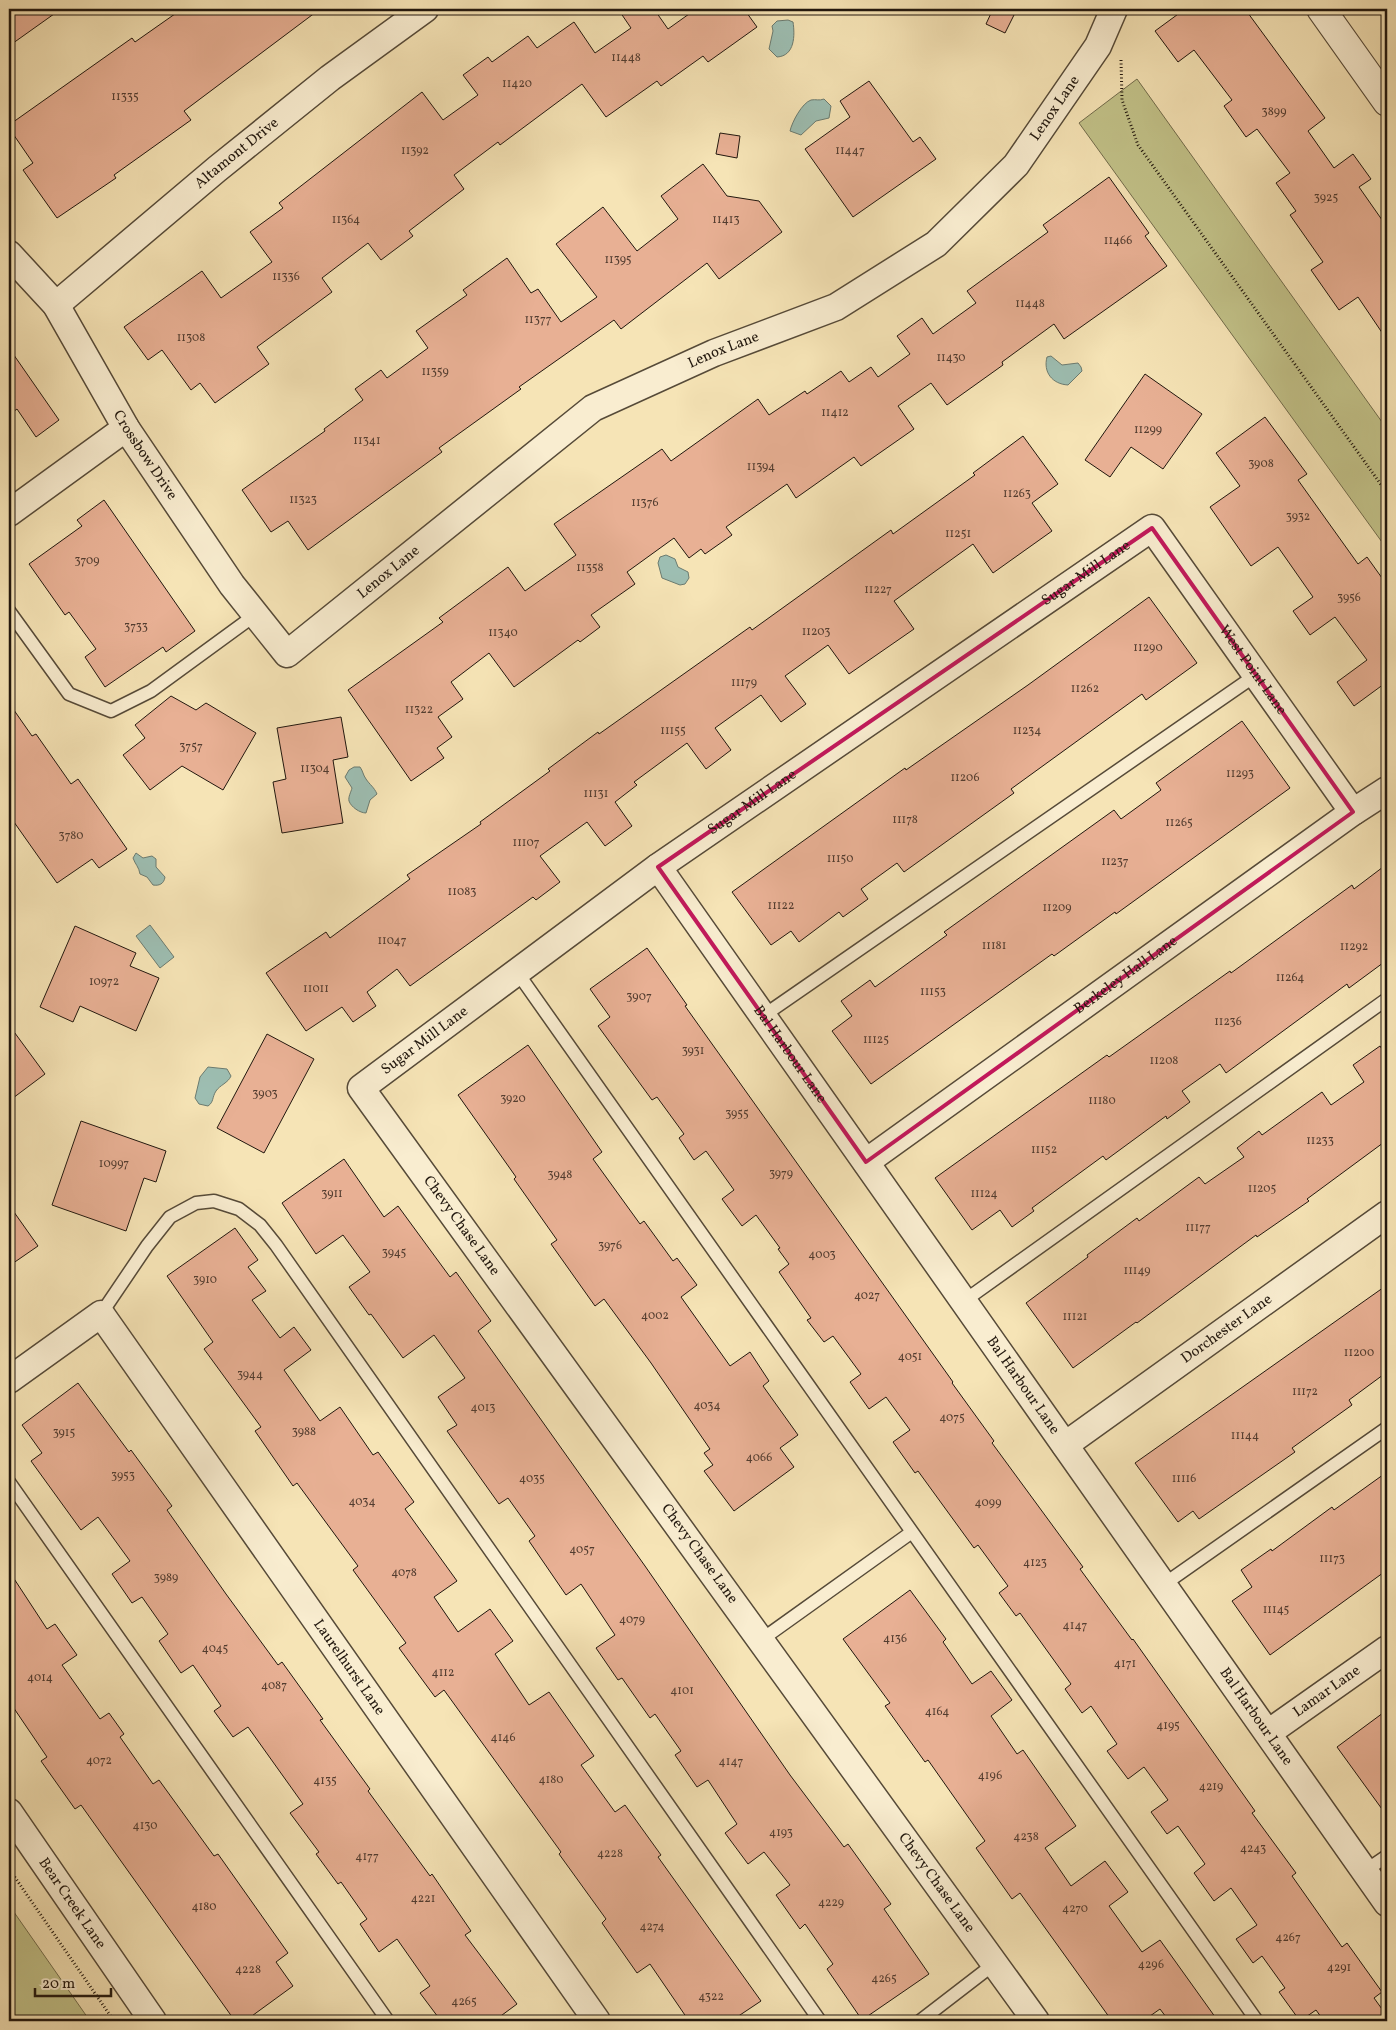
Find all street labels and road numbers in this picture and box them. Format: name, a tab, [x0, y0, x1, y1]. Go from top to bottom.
street label: Lenox Lane	[1025, 71, 1085, 145]
street label: Altamont Drive	[190, 113, 283, 194]
street label: Lenox Lane	[685, 326, 762, 374]
street label: Crossbow Drive	[108, 406, 182, 504]
street label: Sugar Mill Lane	[1037, 535, 1135, 611]
street label: Lenox Lane	[353, 541, 424, 604]
street label: West Point Lane	[1213, 621, 1292, 719]
street label: Sugar Mill Lane	[703, 764, 801, 840]
street label: Berkeley Hall Lane	[1070, 931, 1182, 1020]
street label: Sugar Mill Lane	[377, 1001, 473, 1080]
street label: Bal Harbour Lane	[748, 1001, 832, 1108]
street label: Chevy Chase Lane	[418, 1172, 504, 1280]
street label: Dorchester Lane	[1177, 1289, 1277, 1369]
street label: Bal Harbour Lane	[981, 1332, 1065, 1439]
street label: Chevy Chase Lane	[656, 1500, 742, 1608]
street label: Laurelhurst Lane	[308, 1615, 390, 1720]
street label: Lamar Lane	[1289, 1660, 1365, 1723]
street label: Bal Harbour Lane	[1214, 1663, 1298, 1770]
street label: Chevy Chase Lane	[893, 1829, 979, 1937]
street label: Bear Creek Lane	[33, 1853, 111, 1953]

